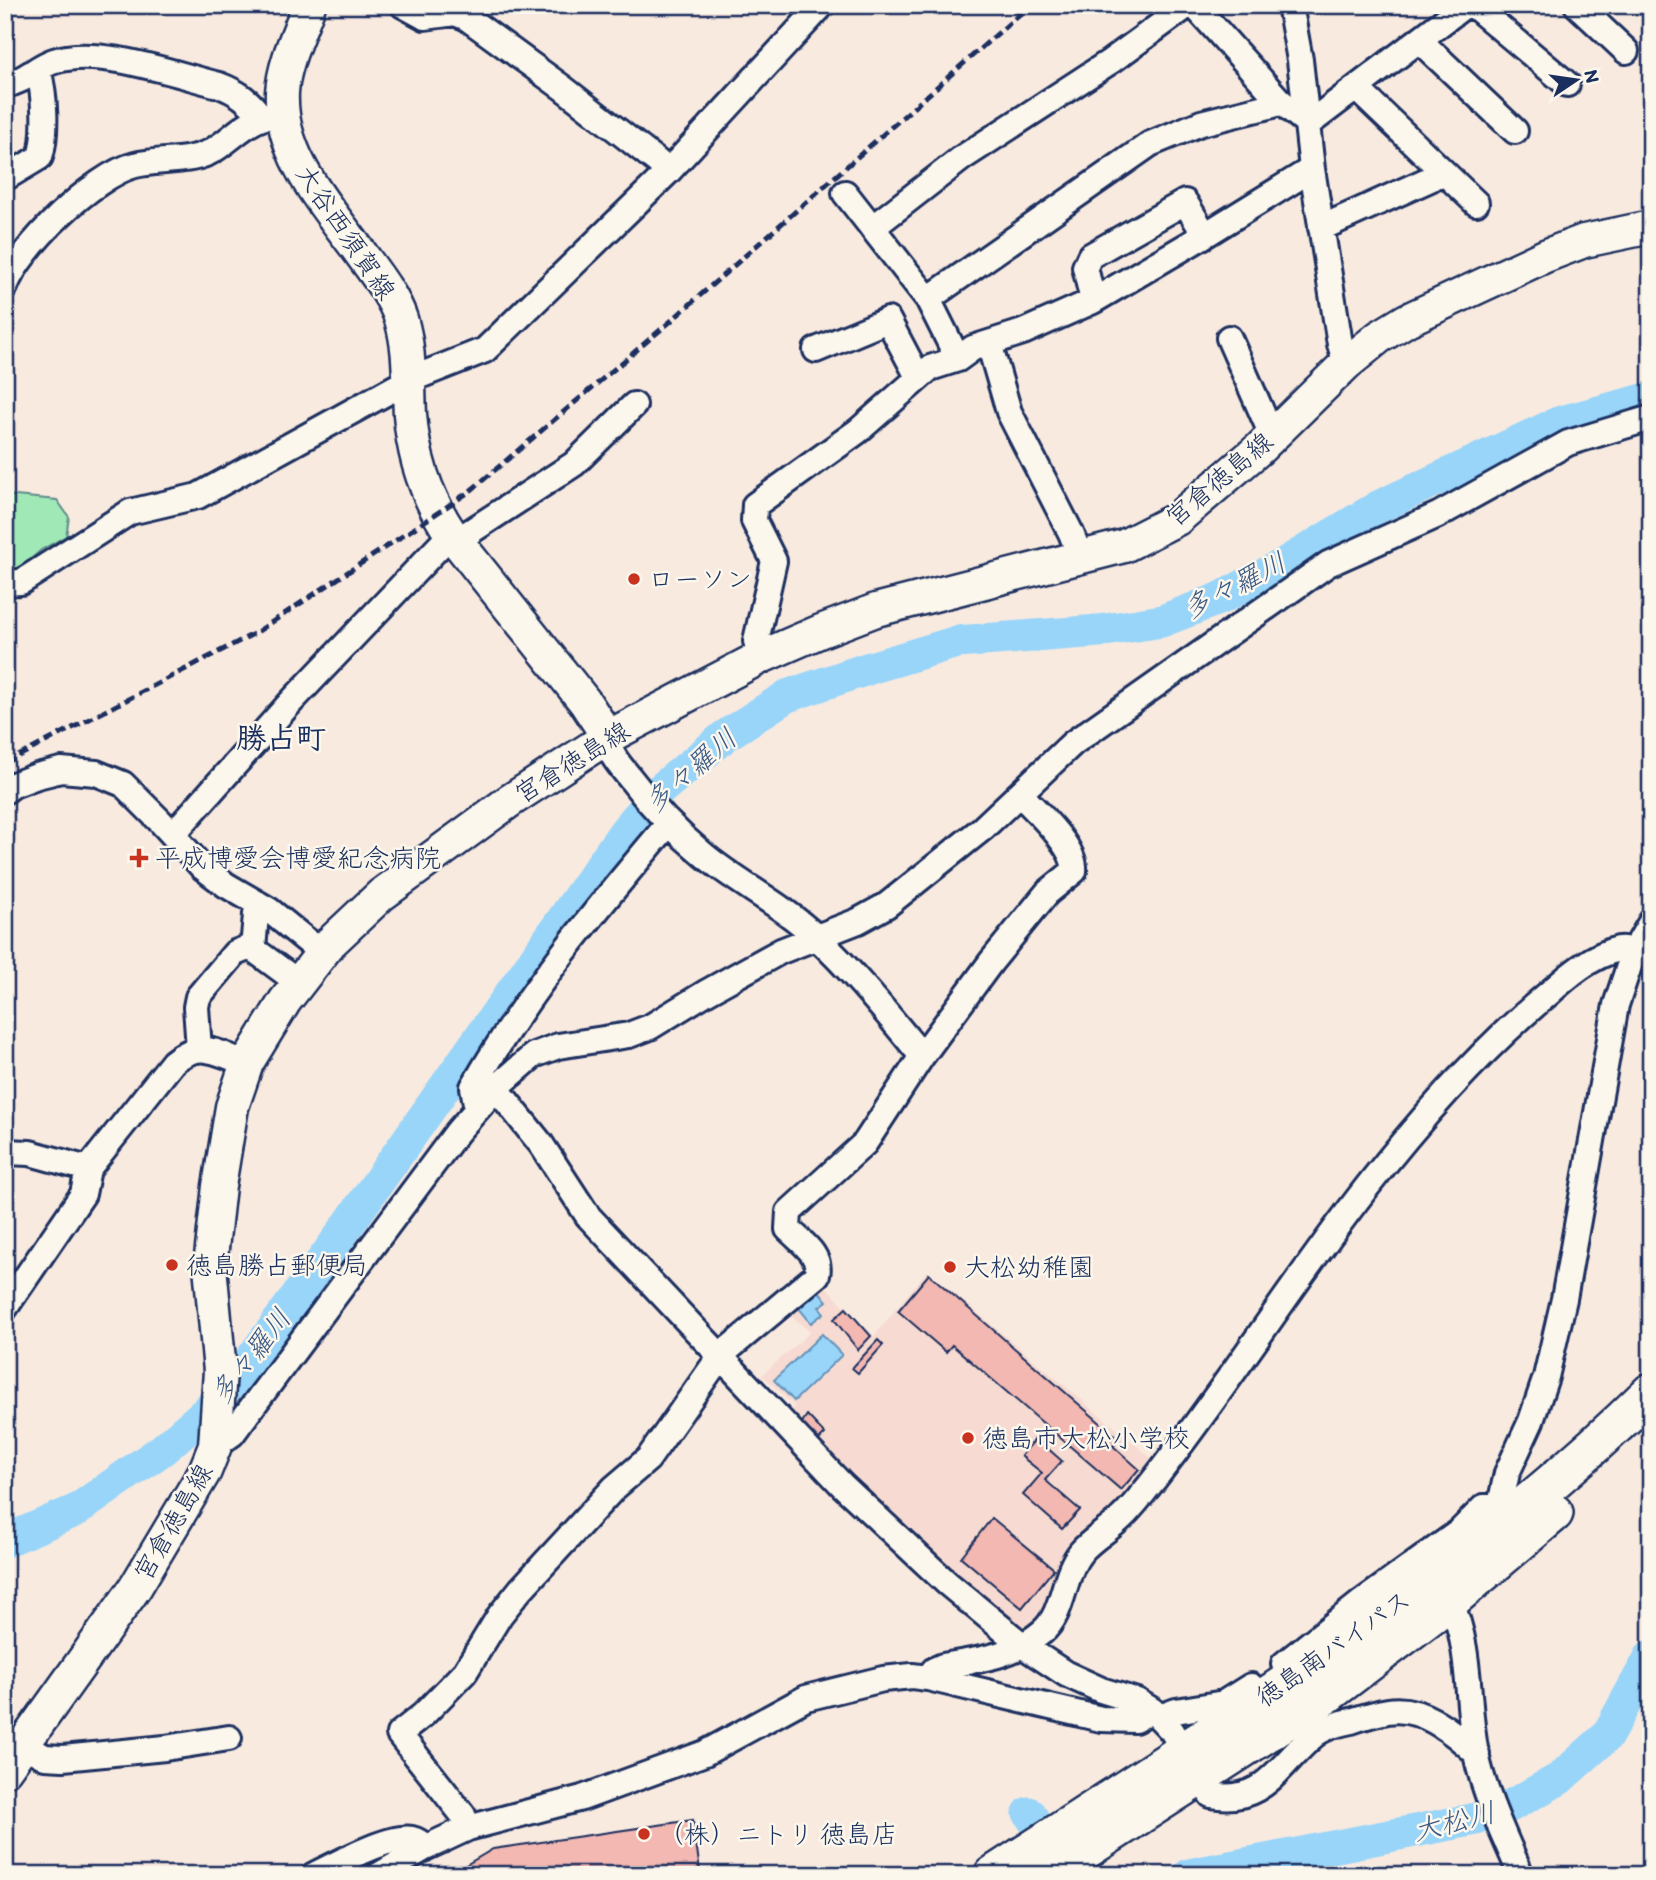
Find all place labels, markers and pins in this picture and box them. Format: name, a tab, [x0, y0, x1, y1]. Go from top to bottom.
place label: ローソン	[648, 563, 752, 595]
marker: ローソン	[626, 571, 642, 587]
place label: 平成博愛会博愛紀念病院	[155, 842, 441, 874]
marker: 平成博愛会博愛紀念病院	[129, 848, 149, 868]
place label: 徳島勝占郵便局	[186, 1249, 368, 1281]
place label: 大松幼稚園	[964, 1251, 1094, 1283]
marker: 徳島勝占郵便局	[164, 1257, 180, 1273]
marker: 大松幼稚園	[942, 1259, 958, 1275]
place label: 徳島市大松小学校	[982, 1422, 1190, 1454]
marker: 徳島市大松小学校	[960, 1430, 976, 1446]
place label: （株）ニトリ 徳島店	[658, 1818, 898, 1850]
marker: （株）ニトリ 徳島店	[636, 1826, 652, 1842]

